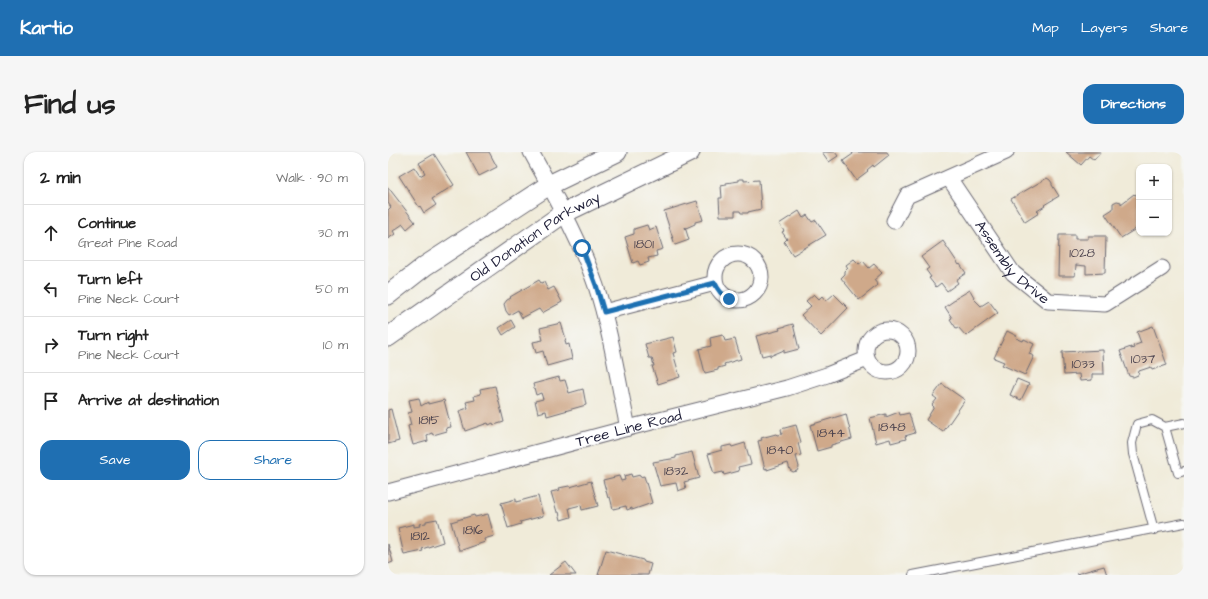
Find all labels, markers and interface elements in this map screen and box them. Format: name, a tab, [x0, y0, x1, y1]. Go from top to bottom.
text: Kartio	[20, 15, 73, 42]
text: Map	[1032, 18, 1059, 38]
text: Layers	[1081, 18, 1128, 38]
text: Share	[1150, 18, 1188, 38]
button: Directions	[1083, 84, 1184, 124]
text: Find us	[24, 85, 115, 124]
map controls	[1136, 164, 1172, 236]
button: +	[1136, 164, 1172, 200]
text: 2 min	[40, 166, 81, 190]
text: Walk · 90 m	[276, 169, 348, 187]
street label: Old Donation Parkway	[465, 187, 604, 287]
button: −	[1136, 200, 1172, 236]
text: Continue	[78, 213, 136, 234]
street label: Assembly Drive	[970, 216, 1054, 309]
icon: ahead	[40, 222, 62, 244]
text: 30 m	[318, 224, 348, 242]
text: Great Pine Road	[78, 234, 177, 252]
house number: 1801	[634, 235, 654, 253]
route start	[573, 239, 591, 257]
house number: 1028	[1069, 244, 1095, 262]
text: Turn left	[78, 269, 142, 290]
icon: left	[40, 278, 62, 300]
text: 50 m	[315, 280, 348, 298]
text: Pine Neck Court	[78, 290, 179, 308]
route end	[720, 290, 738, 308]
text: Turn right	[78, 325, 149, 346]
icon: right	[40, 334, 62, 356]
text: 10 m	[323, 336, 348, 354]
text: Pine Neck Court	[78, 346, 179, 364]
house number: 1037	[1131, 350, 1155, 368]
house number: 1033	[1071, 355, 1095, 373]
icon: arrive	[40, 390, 62, 412]
text: Arrive at destination	[78, 390, 219, 411]
street label: Tree Line Road	[573, 405, 684, 452]
house number: 1815	[419, 411, 439, 429]
house number: 1848	[878, 418, 906, 436]
house number: 1844	[817, 424, 845, 442]
button: Save	[40, 440, 190, 480]
button: Share	[198, 440, 348, 480]
house number: 1840	[766, 441, 794, 459]
house number: 1832	[664, 462, 689, 480]
house number: 1816	[463, 521, 483, 539]
house number: 1812	[410, 527, 430, 545]

